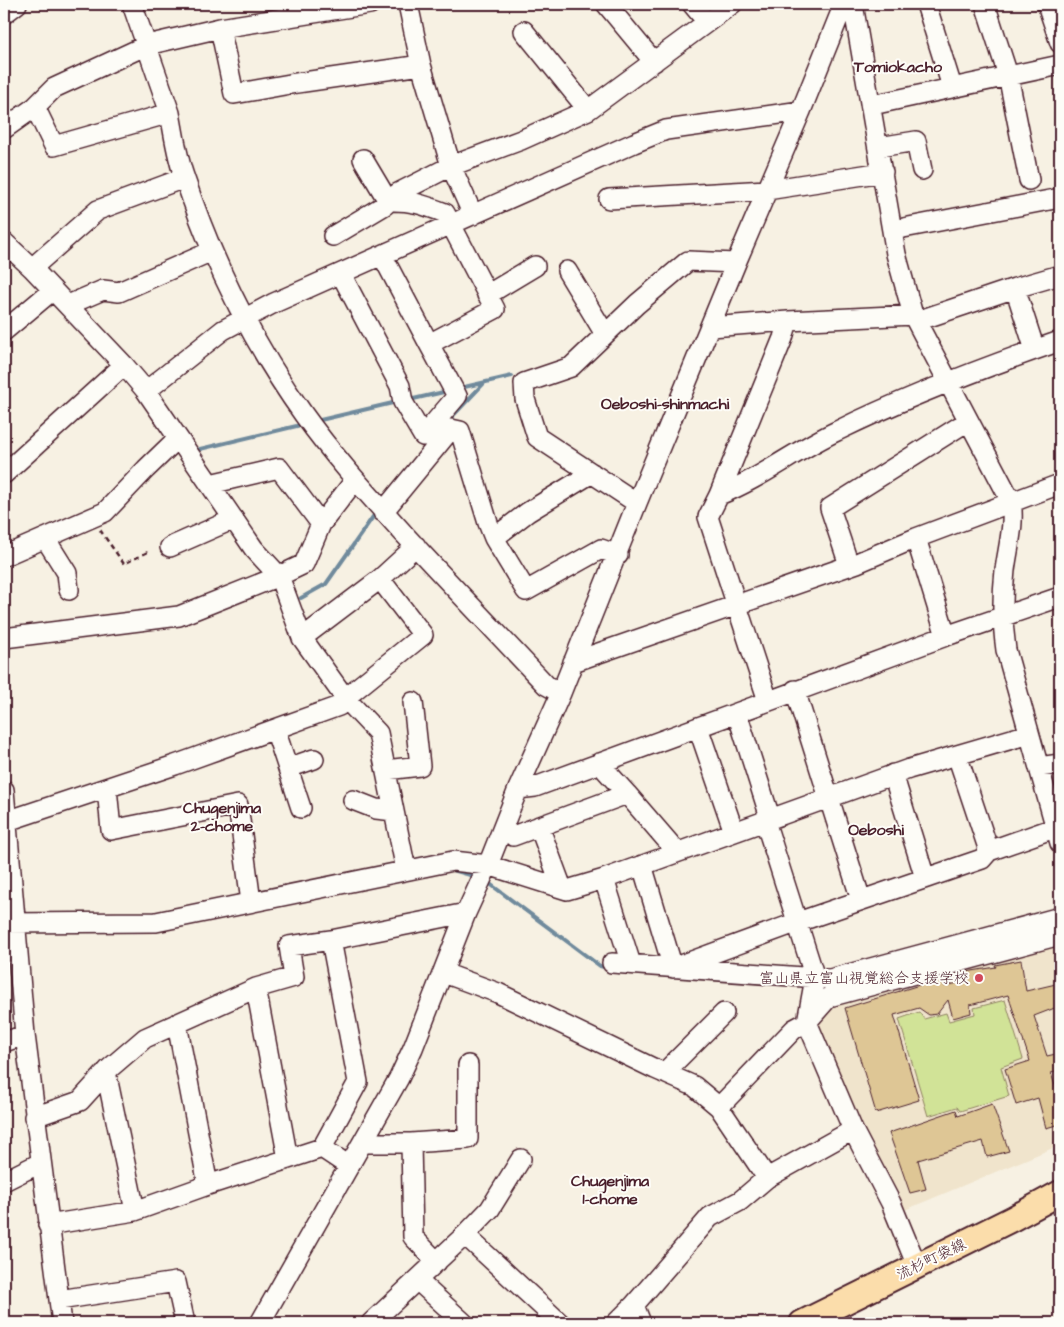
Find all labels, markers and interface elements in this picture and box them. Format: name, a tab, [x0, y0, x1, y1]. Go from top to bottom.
district label: Tomiokacho	[853, 56, 943, 78]
district label: Oeboshi-shinmachi	[601, 393, 730, 415]
district label: Chugenjima 2-chome	[183, 797, 262, 837]
district label: Oeboshi	[848, 819, 904, 841]
place label: 富山県立富山視覚総合支援学校	[759, 968, 969, 989]
marker: 富山県立富山視覚総合支援学校	[973, 972, 985, 984]
district label: Chugenjima 1-chome	[571, 1170, 650, 1210]
street label: 流杉町袋線	[893, 1234, 970, 1285]

